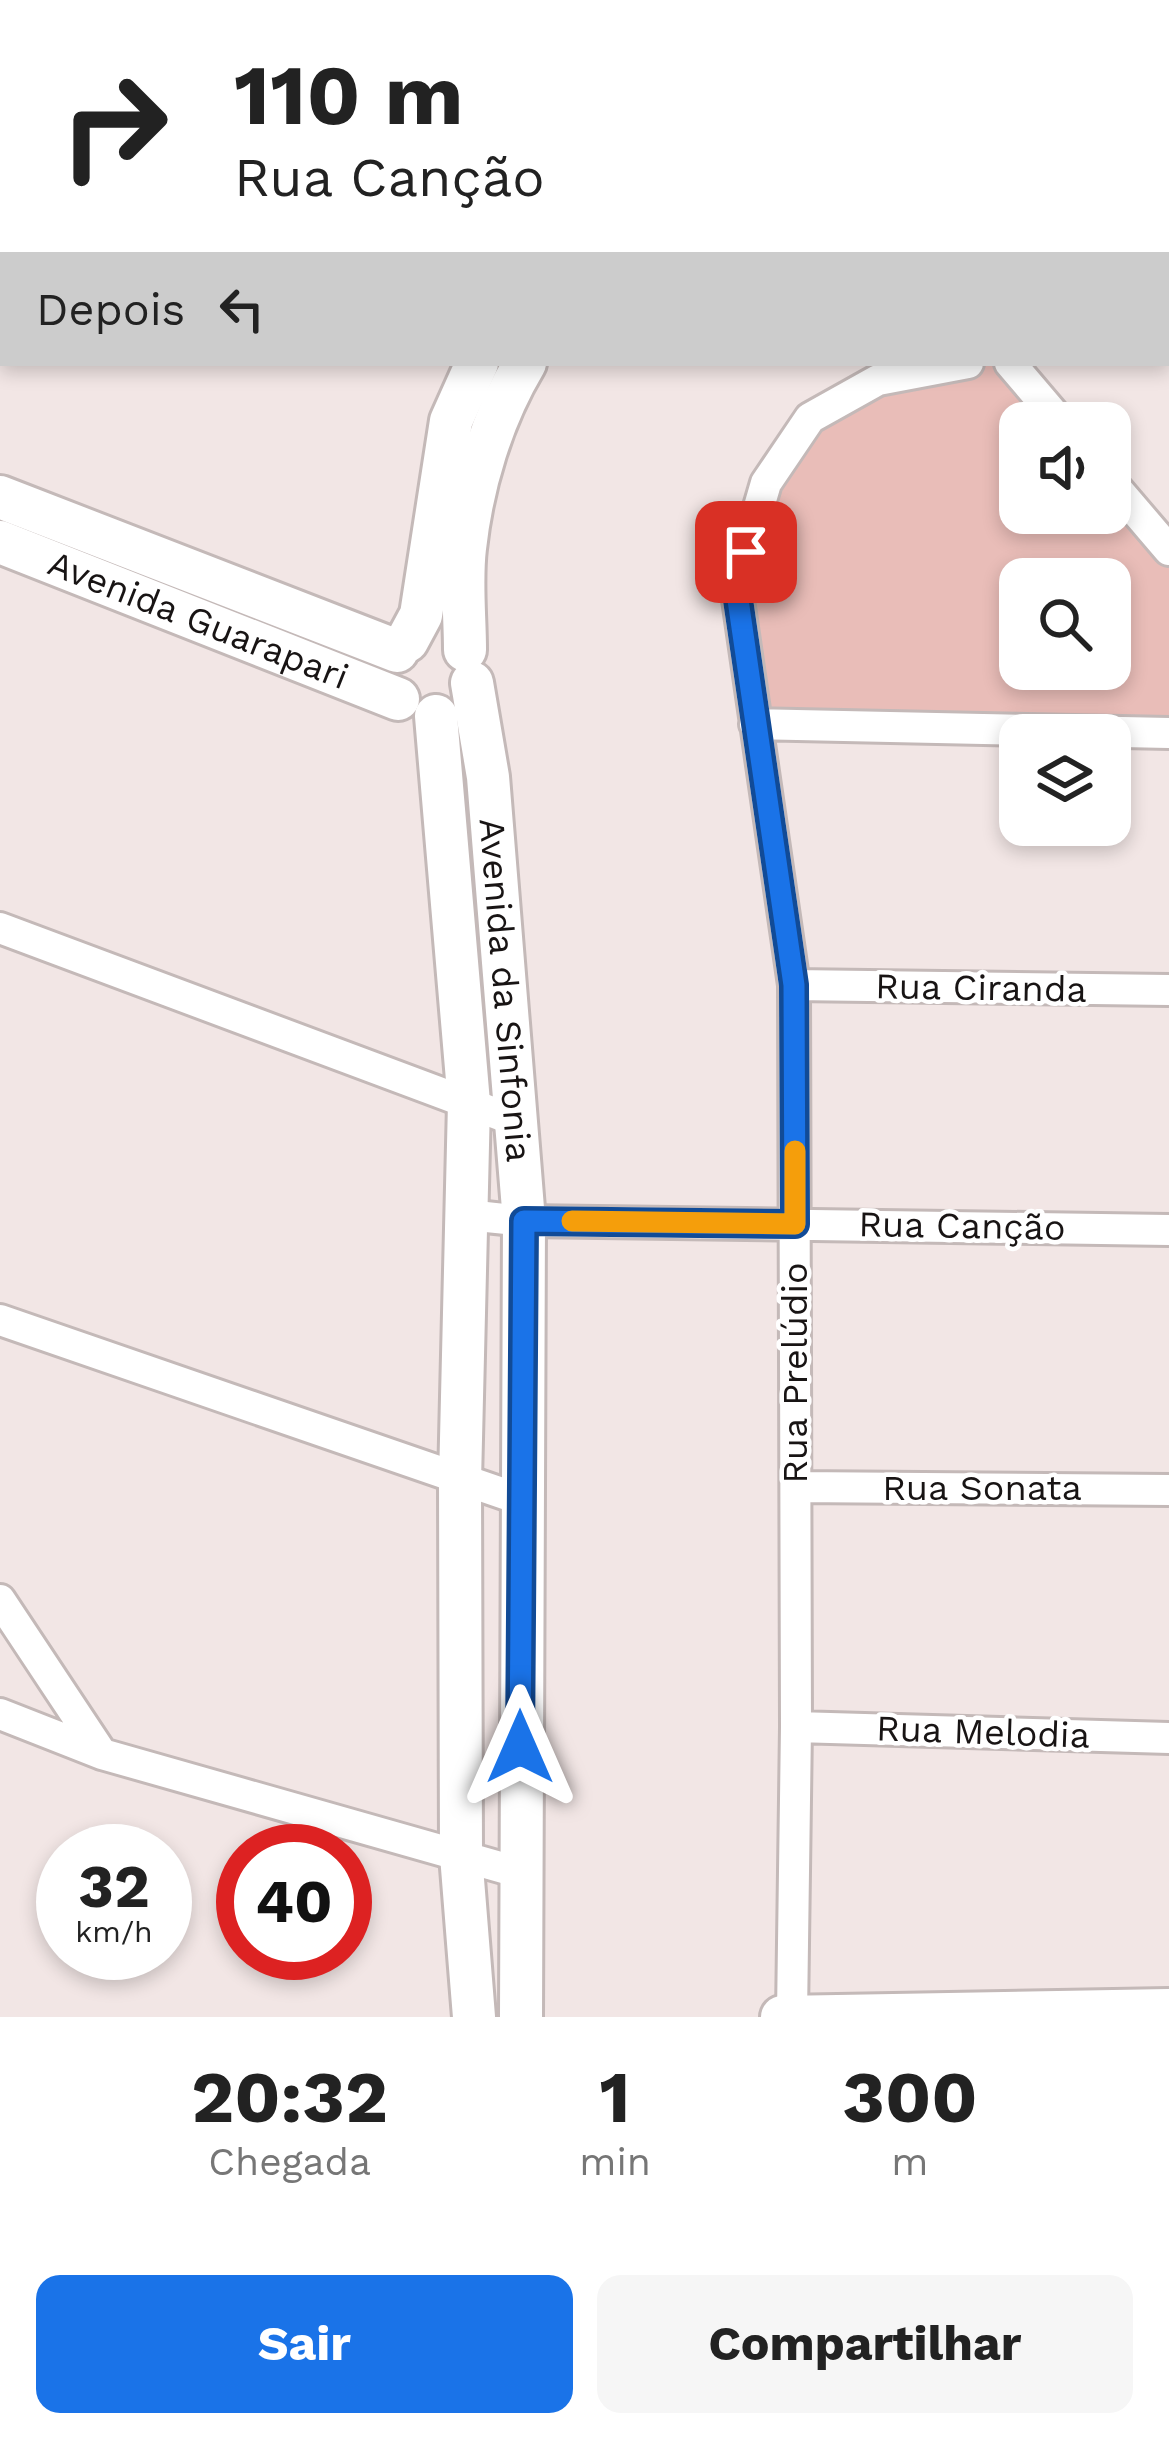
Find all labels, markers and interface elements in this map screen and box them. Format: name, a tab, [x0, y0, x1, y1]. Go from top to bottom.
text: 110 m	[234, 46, 464, 144]
icon: right	[36, 48, 192, 204]
text: Rua Canção	[234, 146, 545, 209]
icon: left	[209, 276, 275, 342]
text: Depois	[36, 283, 185, 336]
map controls	[999, 402, 1131, 846]
button: sound	[999, 402, 1131, 534]
pin	[695, 501, 797, 603]
icon: arrive	[713, 519, 779, 585]
street label: Avenida Guarapari	[42, 542, 354, 698]
button: search	[999, 558, 1131, 690]
button: layers	[999, 714, 1131, 846]
street label: Avenida da Sinfonia	[470, 816, 540, 1164]
street label: Rua Ciranda	[875, 965, 1087, 1011]
street label: Rua Canção	[858, 1203, 1066, 1249]
street label: Rua Prelúdio	[774, 1262, 816, 1484]
street label: Rua Sonata	[882, 1467, 1082, 1509]
position arrow	[457, 1684, 583, 1810]
street label: Rua Melodia	[875, 1707, 1091, 1757]
speed limit sign: 40	[216, 1824, 372, 1980]
text: 32	[78, 1851, 150, 1922]
text: km/h	[75, 1914, 153, 1949]
text: 20:32	[191, 2055, 388, 2139]
text: 1	[600, 2055, 631, 2139]
text: 300	[842, 2055, 978, 2139]
text: Chegada	[208, 2139, 371, 2184]
text: min	[579, 2139, 651, 2184]
text: m	[891, 2139, 929, 2184]
button: Sair	[36, 2275, 573, 2413]
button: Compartilhar	[597, 2275, 1133, 2413]

